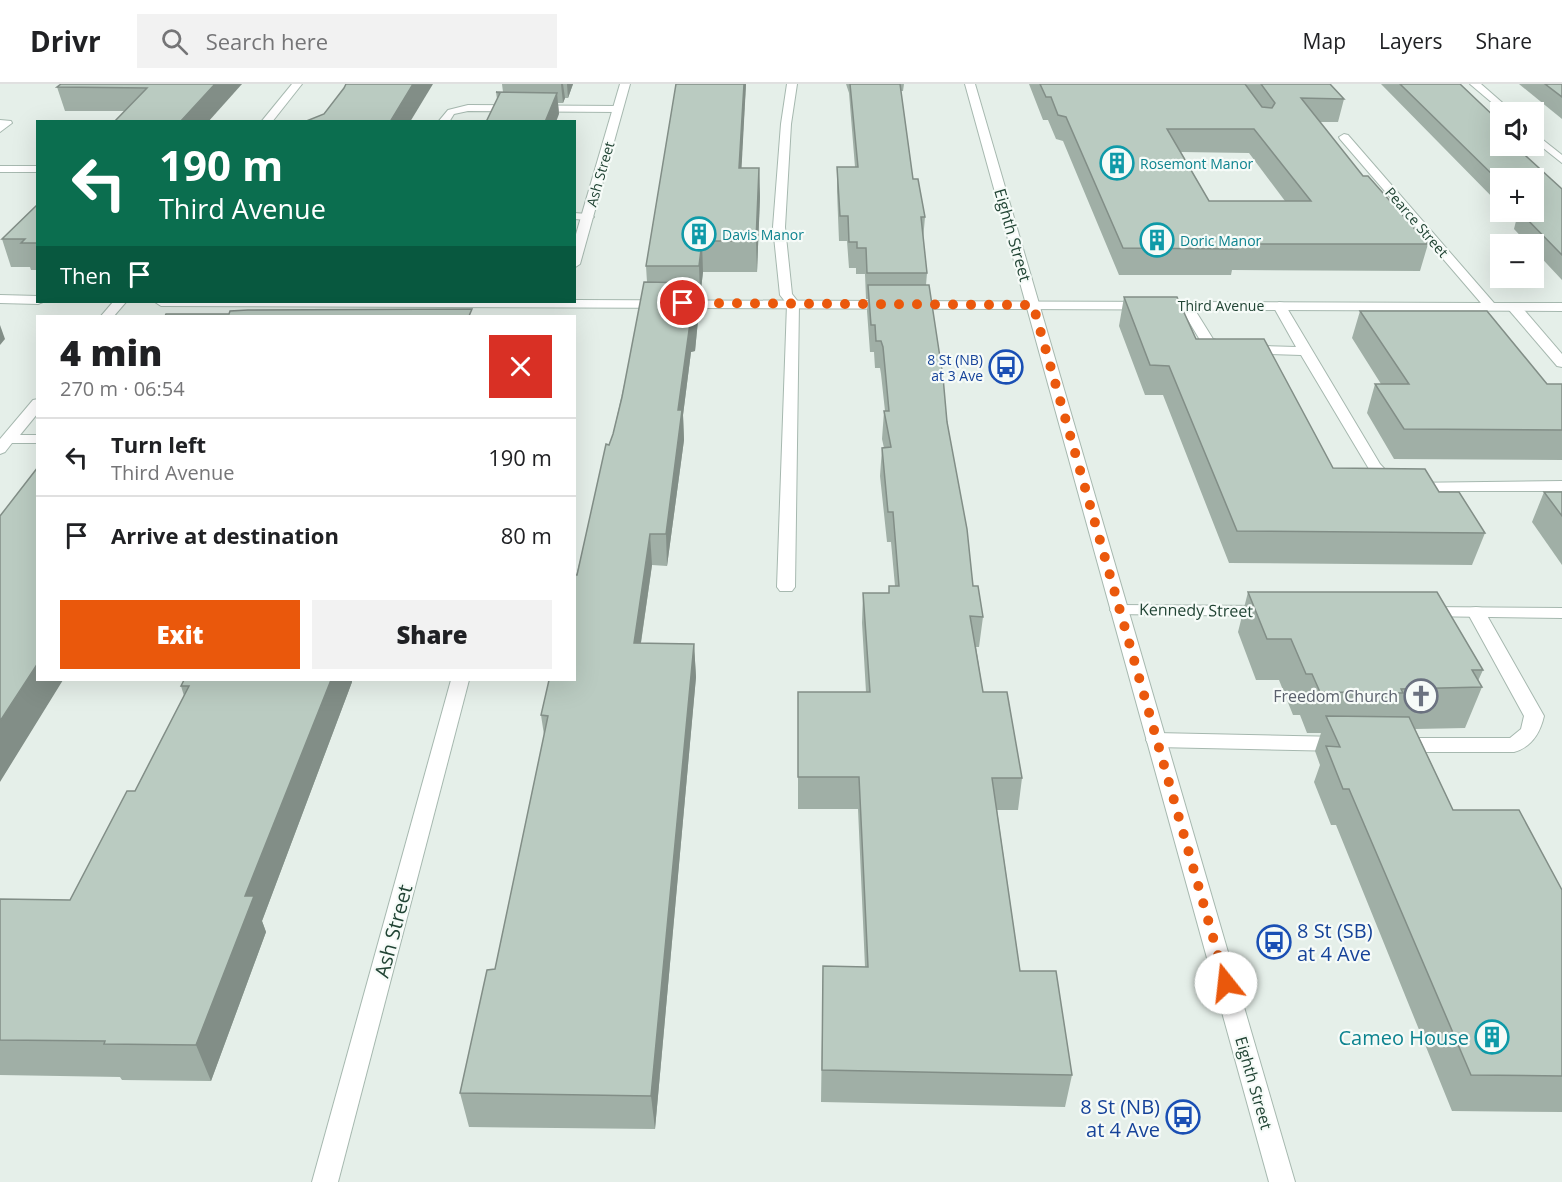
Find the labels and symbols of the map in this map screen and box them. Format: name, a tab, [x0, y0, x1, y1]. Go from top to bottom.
street label: Ash Street	[582, 139, 618, 209]
building icon: Rosemont Manor	[1099, 145, 1135, 181]
place label: Rosemont Manor	[1140, 154, 1254, 173]
street label: Pearce Street	[1381, 183, 1453, 261]
street label: Eighth Street	[989, 186, 1037, 284]
building icon: Davis Manor	[681, 216, 717, 252]
building icon: Doric Manor	[1139, 222, 1175, 258]
place label: Davis Manor	[722, 225, 804, 244]
place label: Doric Manor	[1180, 231, 1262, 250]
pin	[657, 277, 708, 328]
street label: Third Avenue	[1178, 296, 1264, 315]
bus stop icon: 8 St (NB) at 3 Ave	[988, 349, 1024, 385]
place label: 8 St (NB) at 3 Ave	[927, 350, 983, 385]
street label: Kennedy Street	[1139, 598, 1253, 622]
church icon: Freedom Church	[1403, 678, 1439, 714]
place label: Freedom Church	[1273, 685, 1398, 707]
street label: Ash Street	[368, 881, 418, 981]
place label: 8 St (SB) at 4 Ave	[1297, 917, 1373, 967]
bus stop icon: 8 St (SB) at 4 Ave	[1256, 924, 1292, 960]
position arrow	[1194, 951, 1258, 1015]
building icon: Cameo House	[1474, 1019, 1510, 1055]
place label: Cameo House	[1339, 1024, 1469, 1051]
street label: Eighth Street	[1230, 1034, 1278, 1132]
place label: 8 St (NB) at 4 Ave	[1080, 1093, 1160, 1143]
bus stop icon: 8 St (NB) at 4 Ave	[1165, 1099, 1201, 1135]

